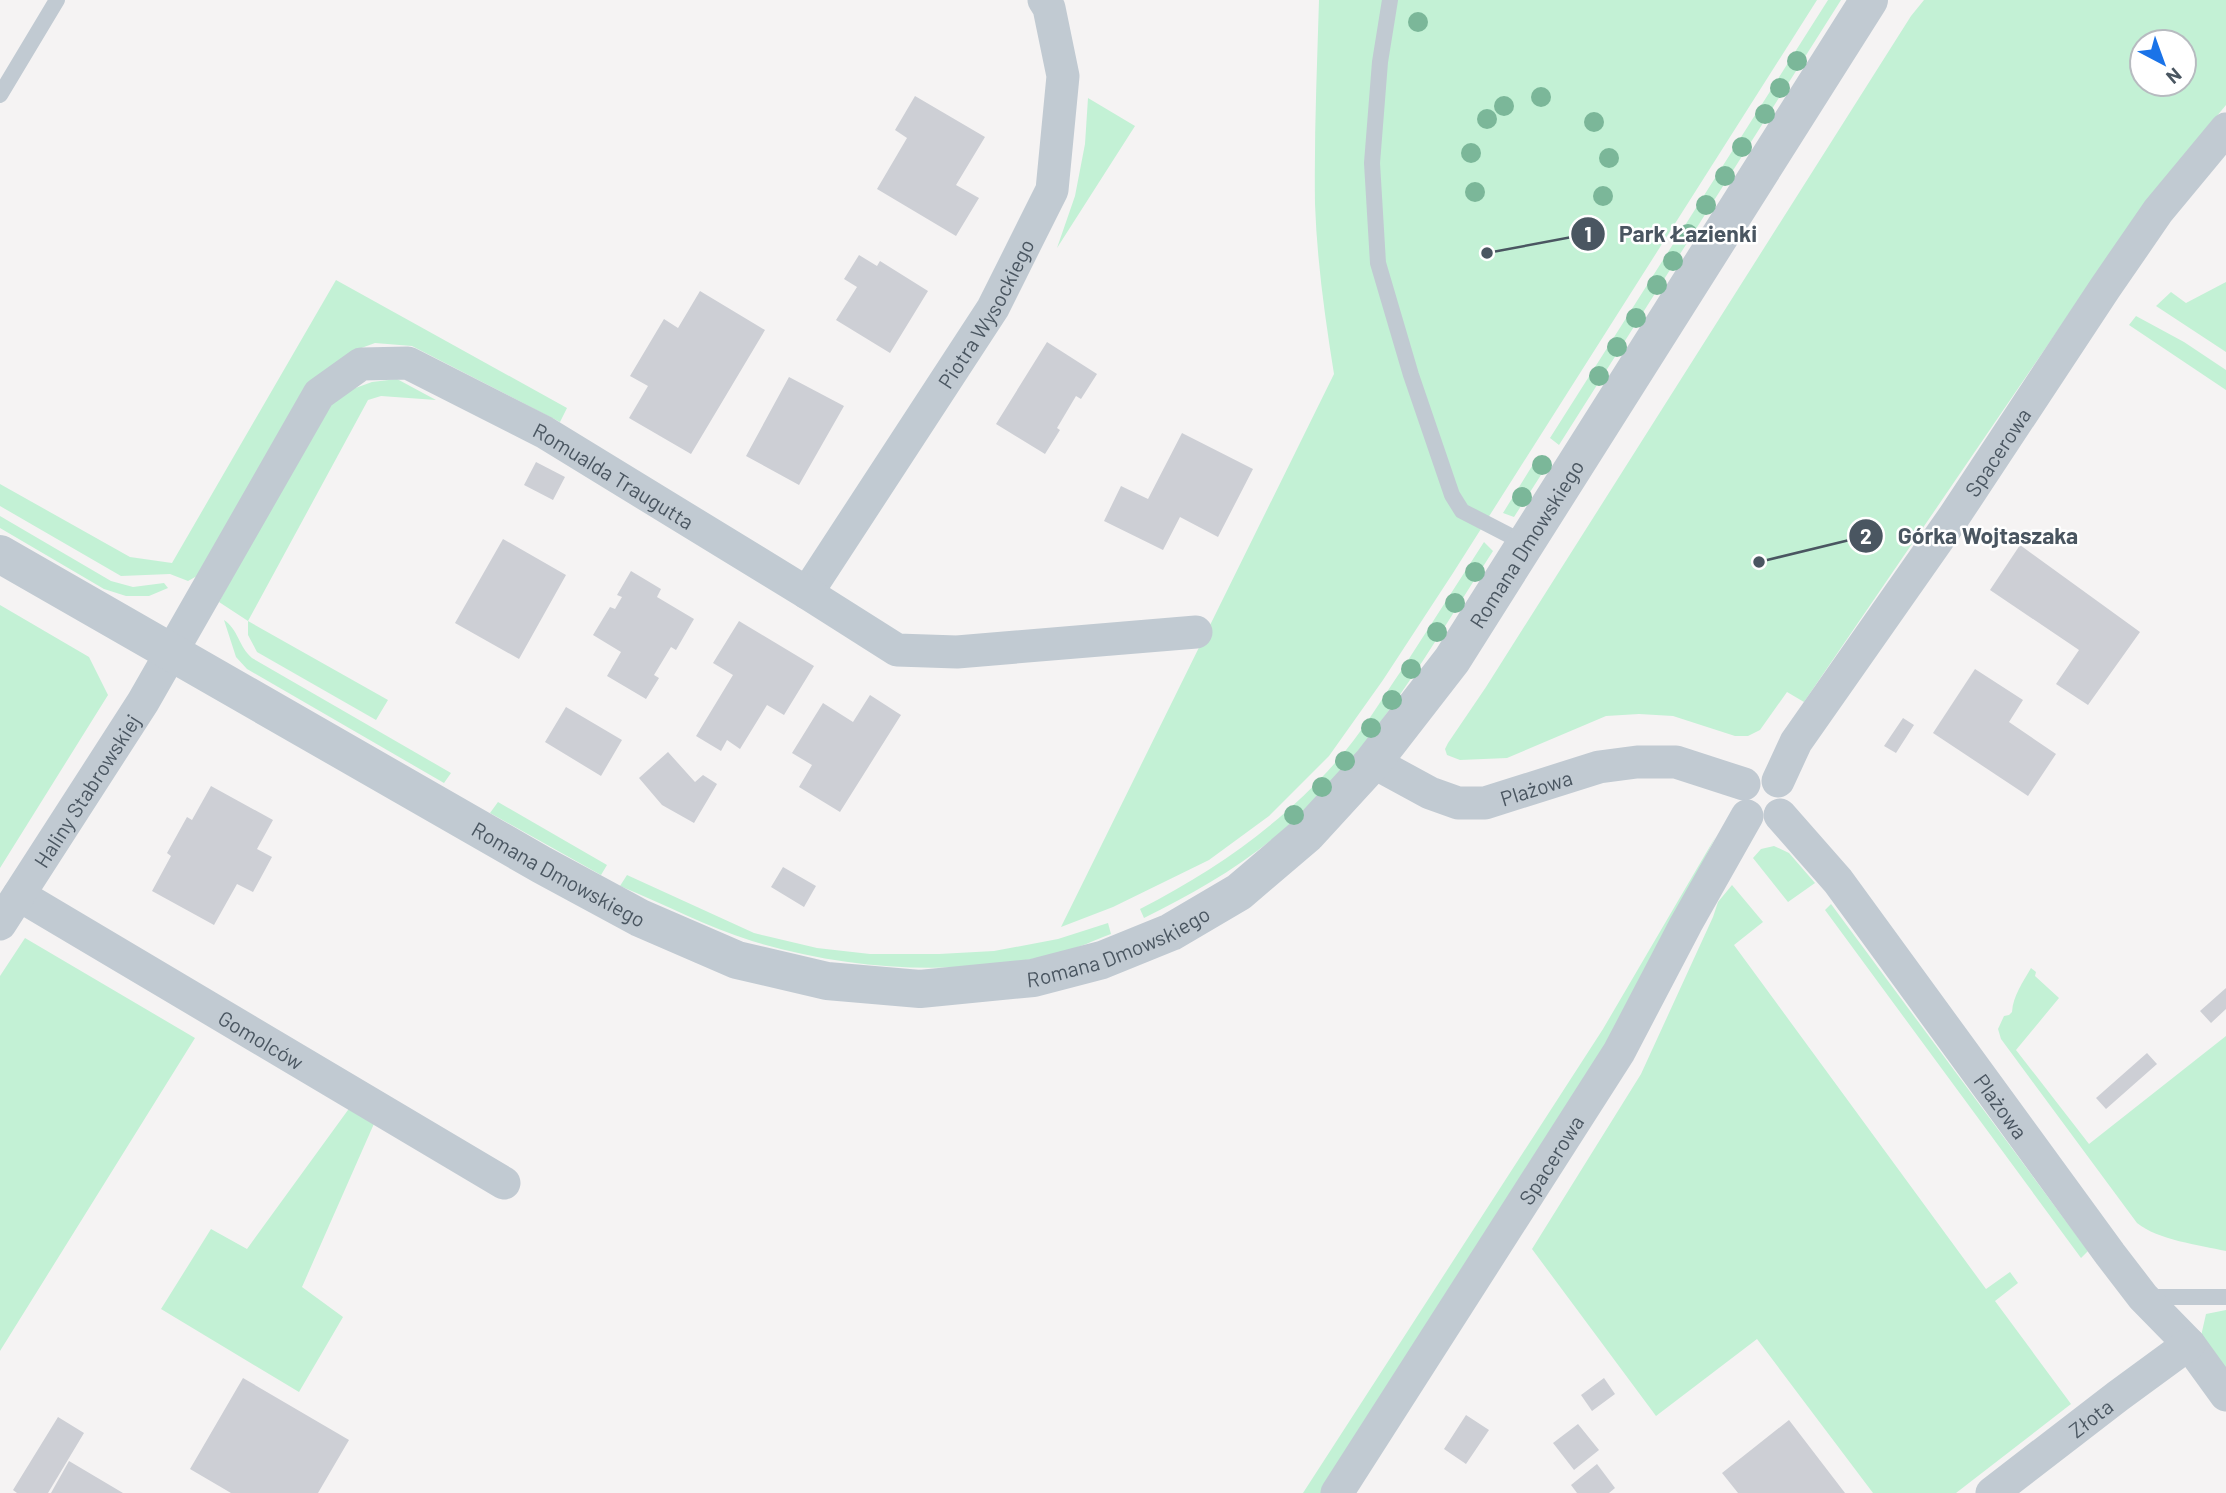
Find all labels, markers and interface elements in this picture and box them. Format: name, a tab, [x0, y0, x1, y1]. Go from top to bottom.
north arrow	[2128, 28, 2198, 98]
text: N	[2162, 63, 2187, 89]
callout: Park Łazienki	[1570, 212, 1771, 256]
text: Park Łazienki	[1619, 219, 1757, 247]
text: 1	[1584, 221, 1592, 246]
street label: Piotra Wysockiego	[932, 234, 1038, 393]
street label: Spacerowa	[1959, 403, 2035, 501]
street label: Romualda Traugutta	[530, 416, 699, 534]
street label: Romana Dmowskiego	[1463, 455, 1588, 632]
callout: Górka Wojtaszaka	[1849, 514, 2092, 558]
text: Górka Wojtaszaka	[1898, 521, 2078, 549]
text: 2	[1860, 523, 1872, 548]
street label: Haliny Stabrowskiej	[28, 709, 145, 872]
street label: Plażowa	[1497, 764, 1575, 810]
street label: Romana Dmowskiego	[468, 815, 650, 931]
street label: Romana Dmowskiego	[1025, 900, 1214, 991]
street label: Gomolców	[214, 1004, 309, 1074]
street label: Plażowa	[1970, 1068, 2034, 1143]
street label: Spacerowa	[1513, 1110, 1588, 1209]
street label: Złota	[2063, 1393, 2117, 1442]

